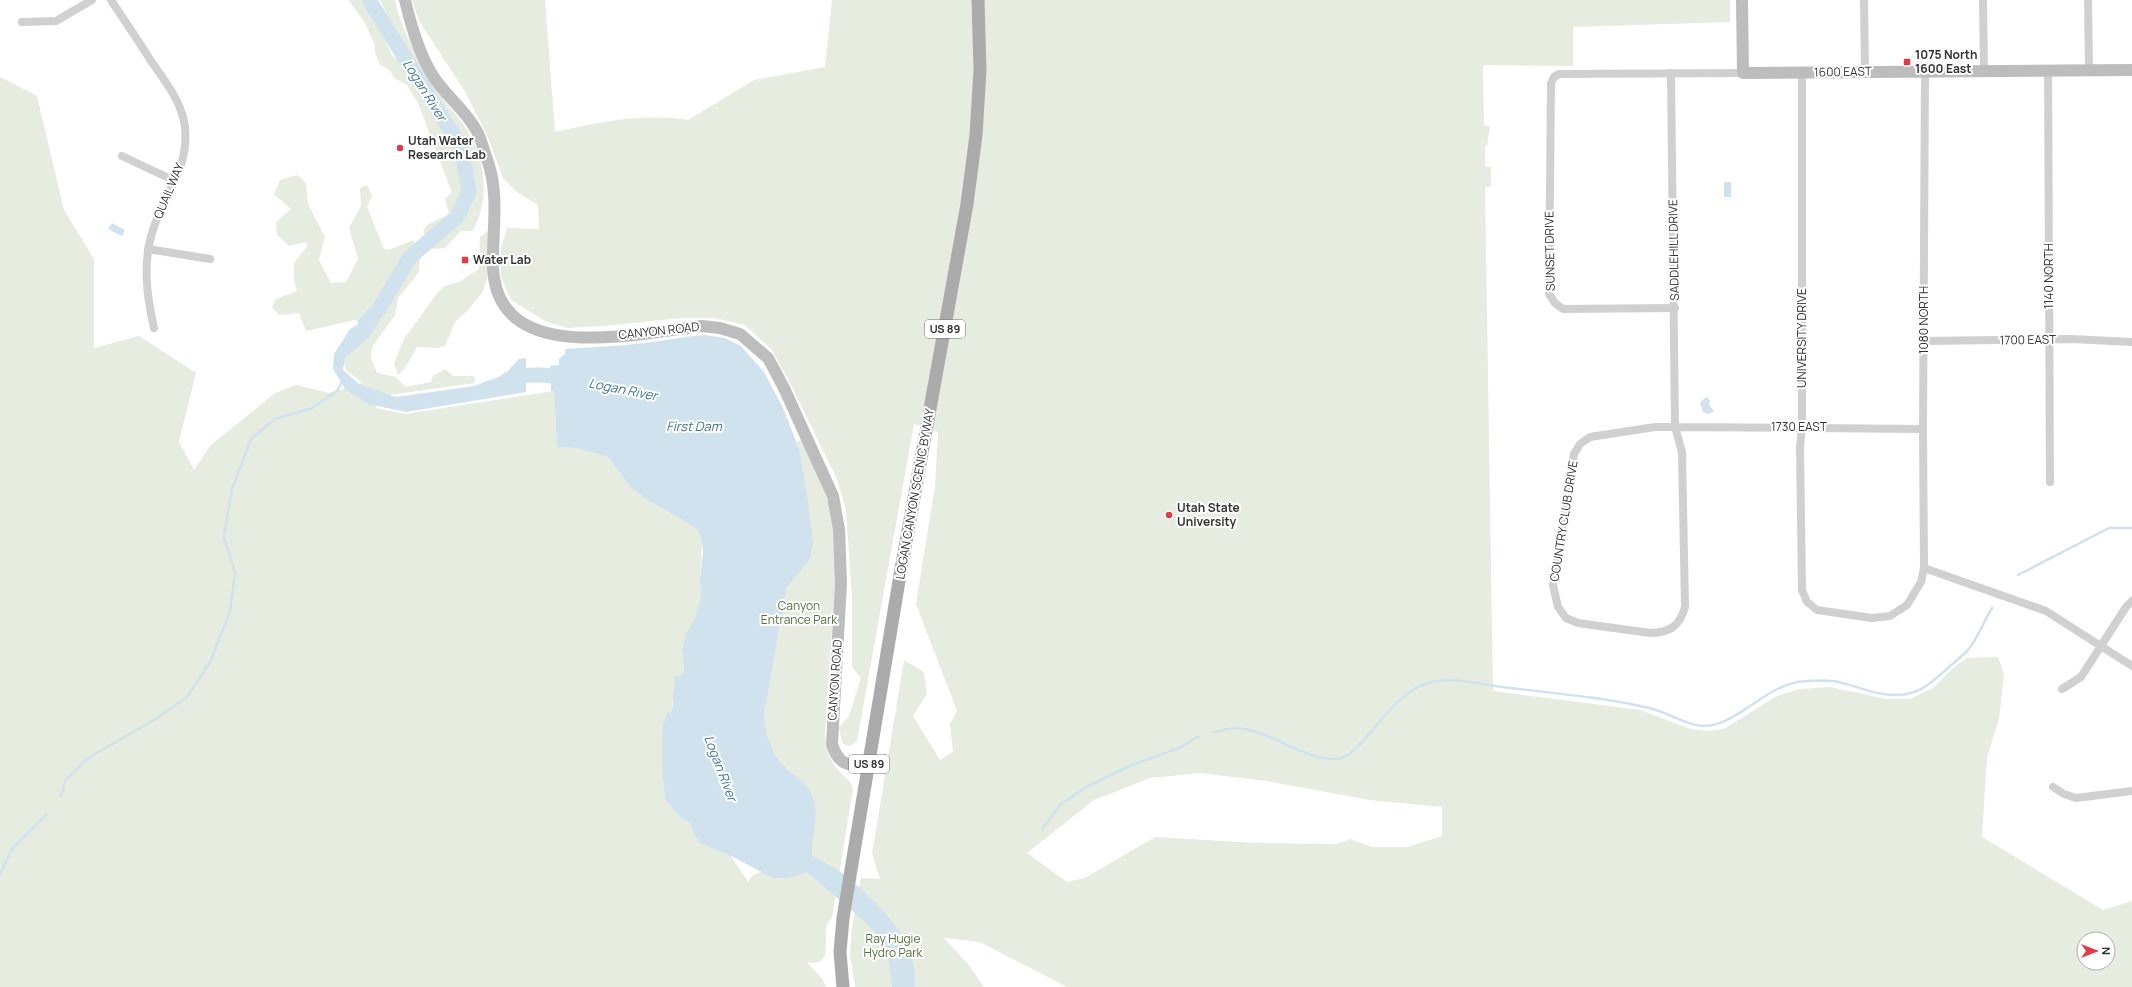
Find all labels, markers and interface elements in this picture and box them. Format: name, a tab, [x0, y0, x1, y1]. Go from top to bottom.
place label: 1075 North 1600 East	[1915, 46, 1978, 77]
water label: Logan River	[399, 56, 452, 126]
marker: 1075 North 1600 East	[1902, 57, 1912, 67]
street label: 1600 EAST	[1814, 62, 1873, 81]
place label: Utah Water Research Lab	[408, 132, 486, 163]
marker: Utah Water Research Lab	[395, 143, 405, 153]
street label: QUAIL WAY	[149, 160, 188, 221]
street label: SADDLEHILL DRIVE	[1664, 199, 1683, 301]
street label: SUNSET DRIVE	[1540, 211, 1559, 291]
street label: 1140 NORTH	[2040, 243, 2057, 309]
place label: Water Lab	[473, 251, 531, 268]
marker: Water Lab	[460, 255, 470, 265]
street label: 1080 NORTH	[1915, 286, 1932, 354]
street label: UNIVERSITY DRIVE	[1793, 288, 1810, 388]
street label: CANYON ROAD	[618, 318, 700, 343]
road number: US 89	[925, 320, 965, 338]
street label: 1700 EAST	[2000, 330, 2057, 348]
water label: Logan River	[587, 374, 661, 405]
street label: LOGAN CANYON SCENIC BYWAY	[891, 407, 938, 581]
water label: First Dam	[666, 417, 723, 435]
street label: 1730 EAST	[1771, 418, 1828, 435]
street label: COUNTRY CLUB DRIVE	[1546, 459, 1582, 583]
place label: Utah State University	[1177, 499, 1240, 530]
marker: Utah State University	[1164, 510, 1174, 520]
park label: Canyon Entrance Park	[761, 597, 838, 628]
street label: CANYON ROAD	[823, 639, 846, 721]
water label: Logan River	[700, 732, 743, 806]
road number: US 89	[849, 755, 889, 773]
park label: Ray Hugie Hydro Park	[863, 930, 924, 961]
north arrow	[2076, 931, 2116, 971]
text: N	[2099, 947, 2114, 955]

